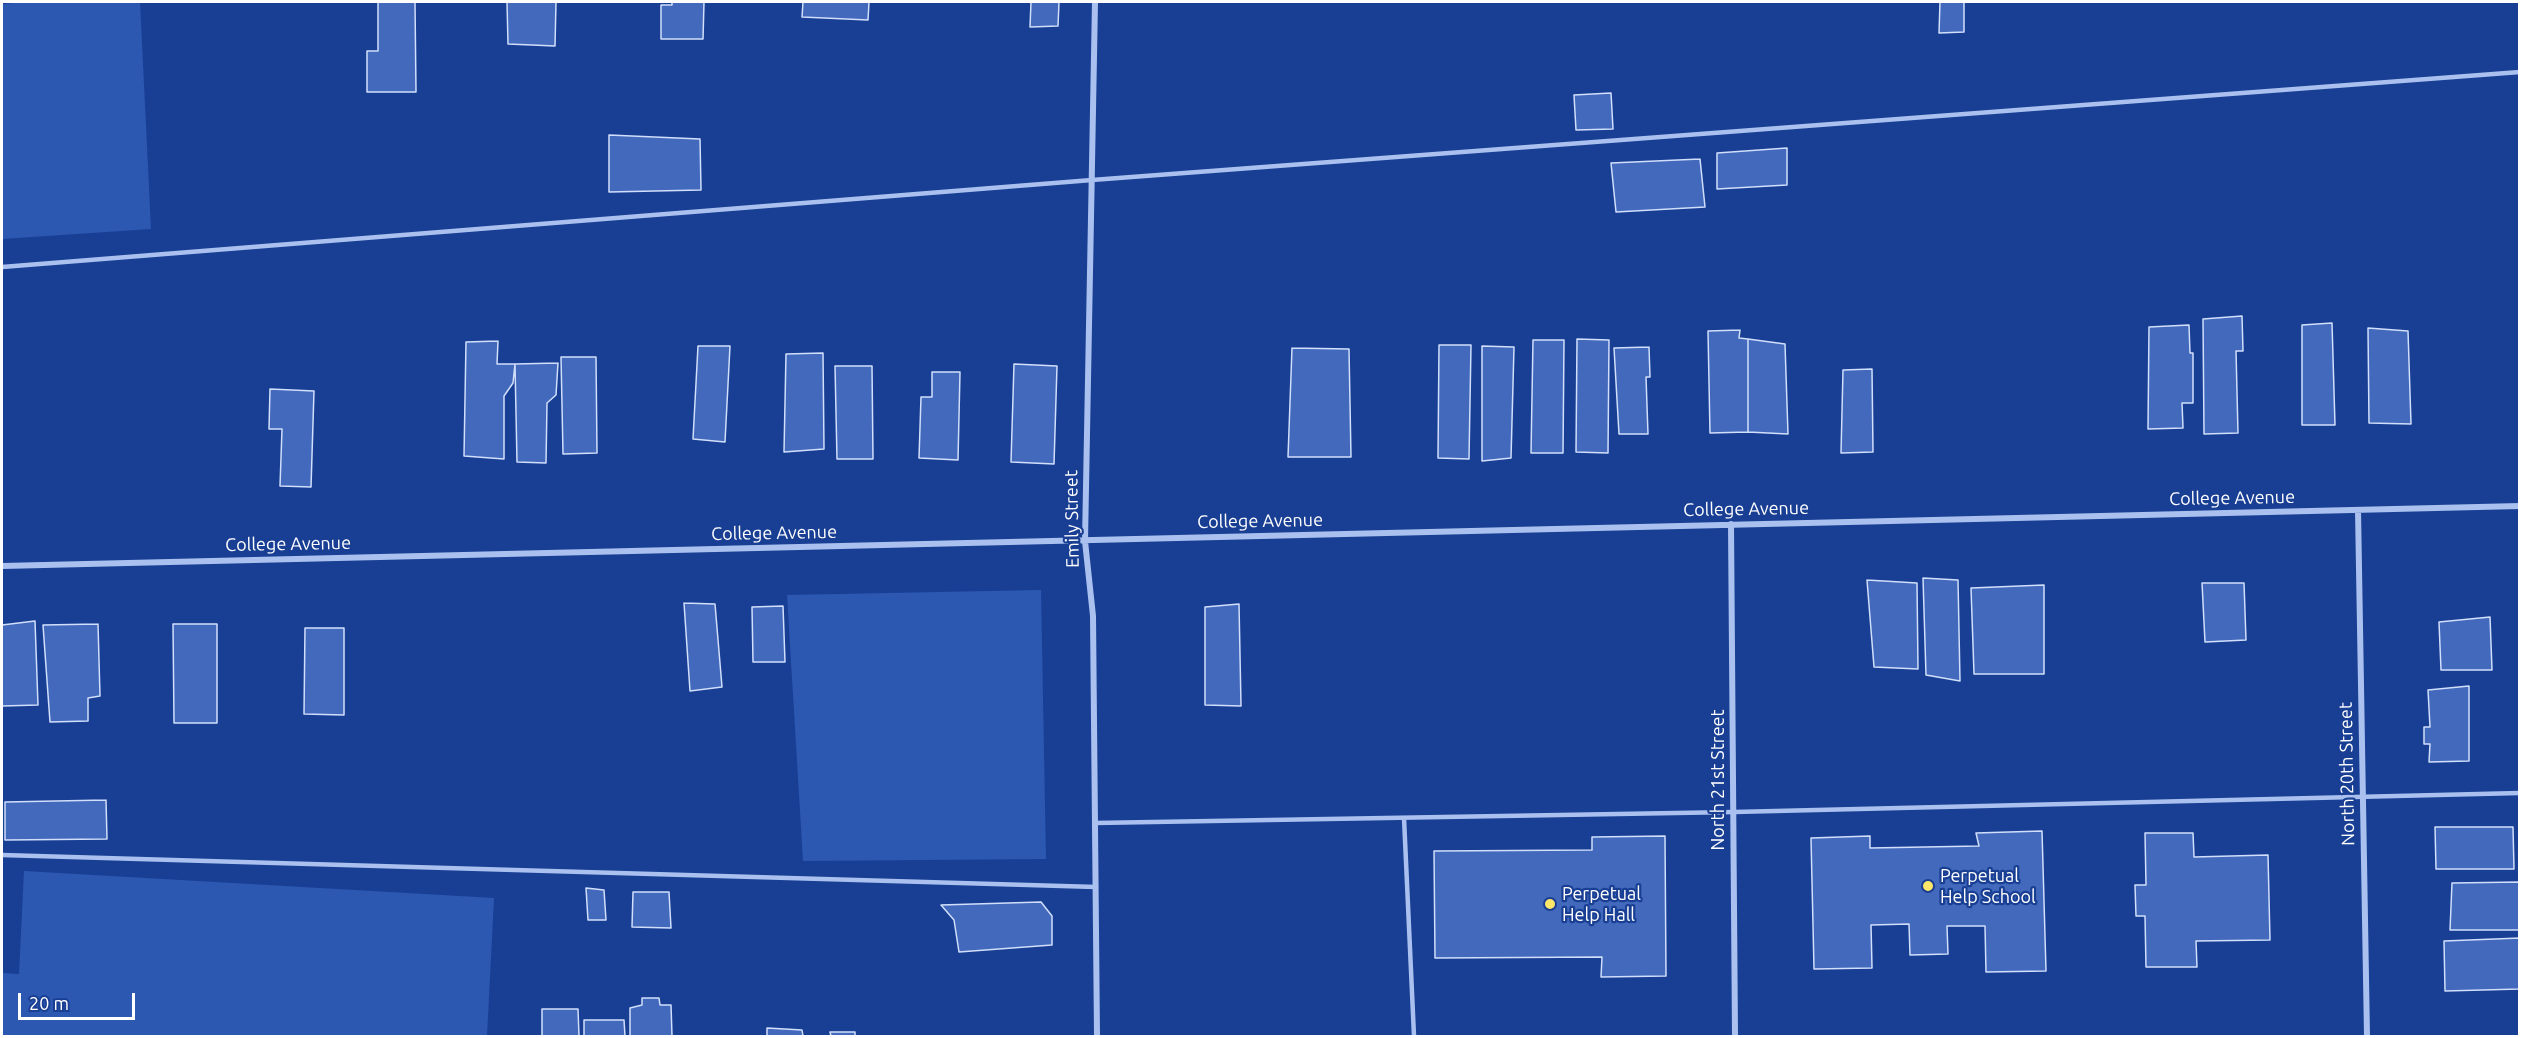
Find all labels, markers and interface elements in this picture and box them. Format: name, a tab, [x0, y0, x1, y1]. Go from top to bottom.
street label: Emily Street	[1060, 470, 1084, 568]
street label: College Avenue	[2169, 486, 2295, 510]
street label: College Avenue	[1683, 497, 1809, 521]
street label: College Avenue	[1197, 509, 1323, 533]
street label: College Avenue	[711, 521, 837, 545]
street label: College Avenue	[225, 532, 351, 556]
street label: North 20th Street	[2335, 702, 2359, 846]
street label: North 21st Street	[1707, 709, 1729, 851]
place label: Perpetual Help School	[1940, 865, 2036, 908]
marker: Perpetual Help School	[1921, 879, 1935, 893]
place label: Perpetual Help Hall	[1562, 883, 1641, 926]
marker: Perpetual Help Hall	[1543, 897, 1557, 911]
scale bar	[21, 981, 138, 1019]
text: 20 m	[29, 993, 69, 1013]

